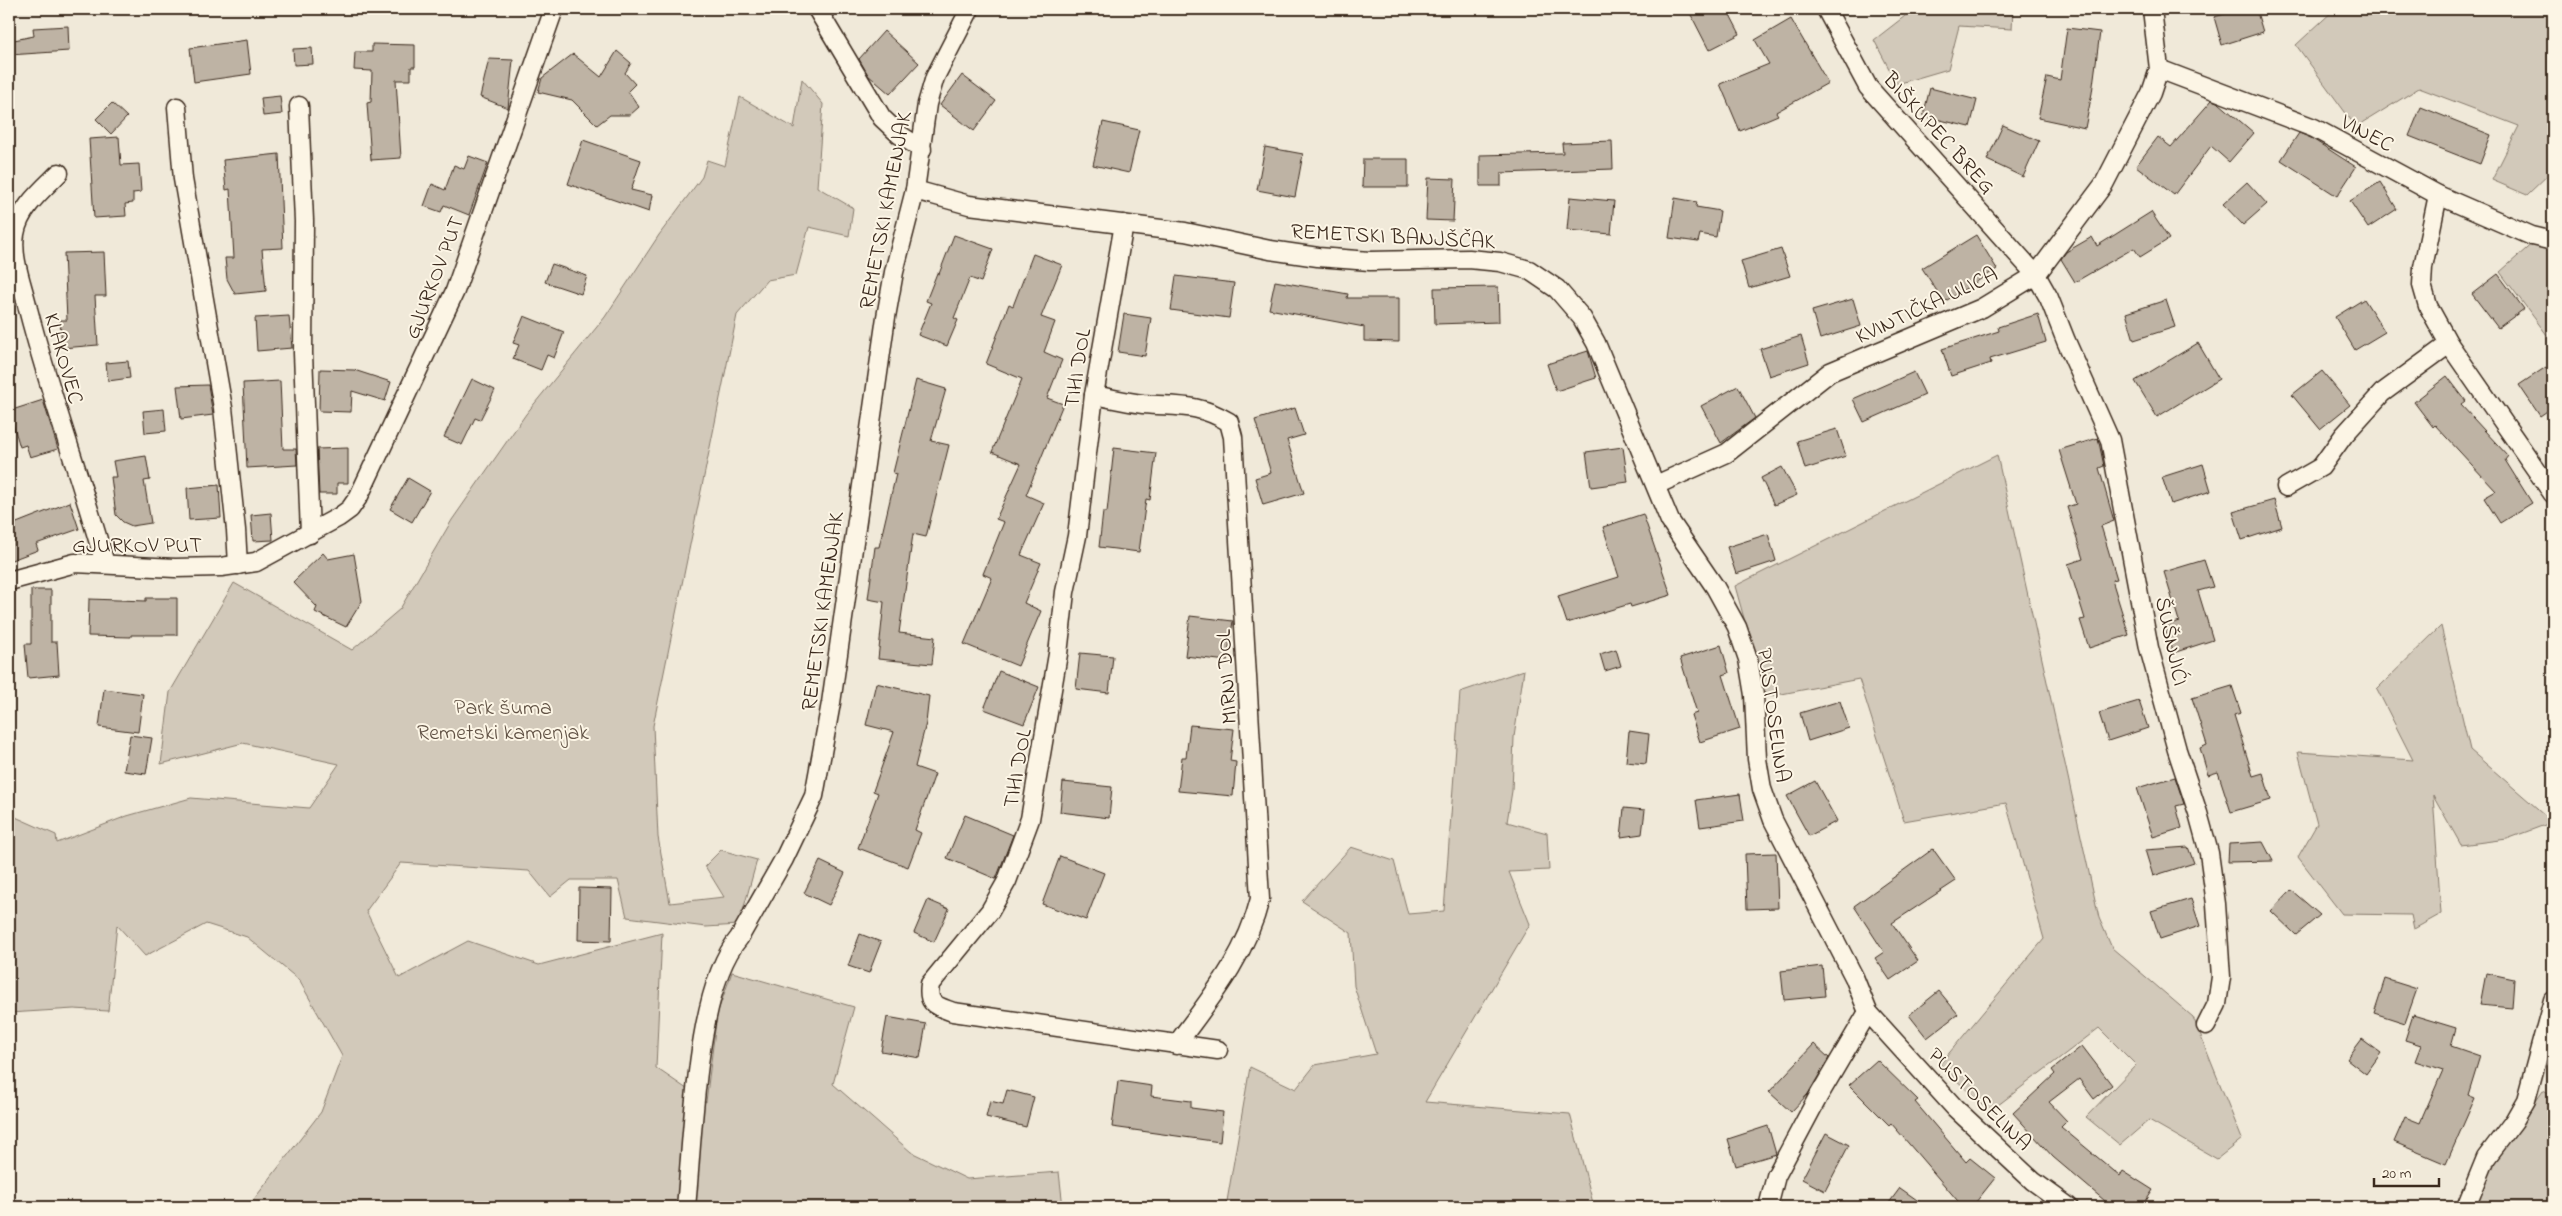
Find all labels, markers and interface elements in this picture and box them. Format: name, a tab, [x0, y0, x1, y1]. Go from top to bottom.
street label: BIŠKUPEC BREG	[1873, 65, 2002, 202]
street label: VINEC	[2334, 107, 2399, 162]
street label: REMETSKI KAMENJAK	[852, 109, 922, 312]
street label: GJURKOV PUT	[398, 212, 474, 344]
street label: REMETSKI BANJŠČAK	[1290, 217, 1496, 259]
street label: KVINTIČKA ULICA	[1851, 260, 2004, 354]
street label: KLAKOVEC	[34, 310, 90, 408]
street label: TIHI DOL	[1057, 326, 1101, 410]
street label: REMETSKI KAMENJAK	[794, 509, 854, 713]
street label: GJURKOV PUT	[72, 531, 202, 563]
street label: ŠUŠNJIĆI	[2145, 594, 2195, 689]
street label: MIRNI DOL	[1209, 627, 1247, 725]
street label: PUSTOSELINA	[1747, 646, 1797, 785]
park label: Park šuma Remetski kamenjak	[417, 693, 589, 750]
street label: TIHI DOL	[996, 726, 1042, 811]
street label: PUSTOSELINA	[1920, 1041, 2038, 1159]
scale bar	[2374, 1156, 2440, 1188]
text: 20 m	[2382, 1163, 2412, 1185]

